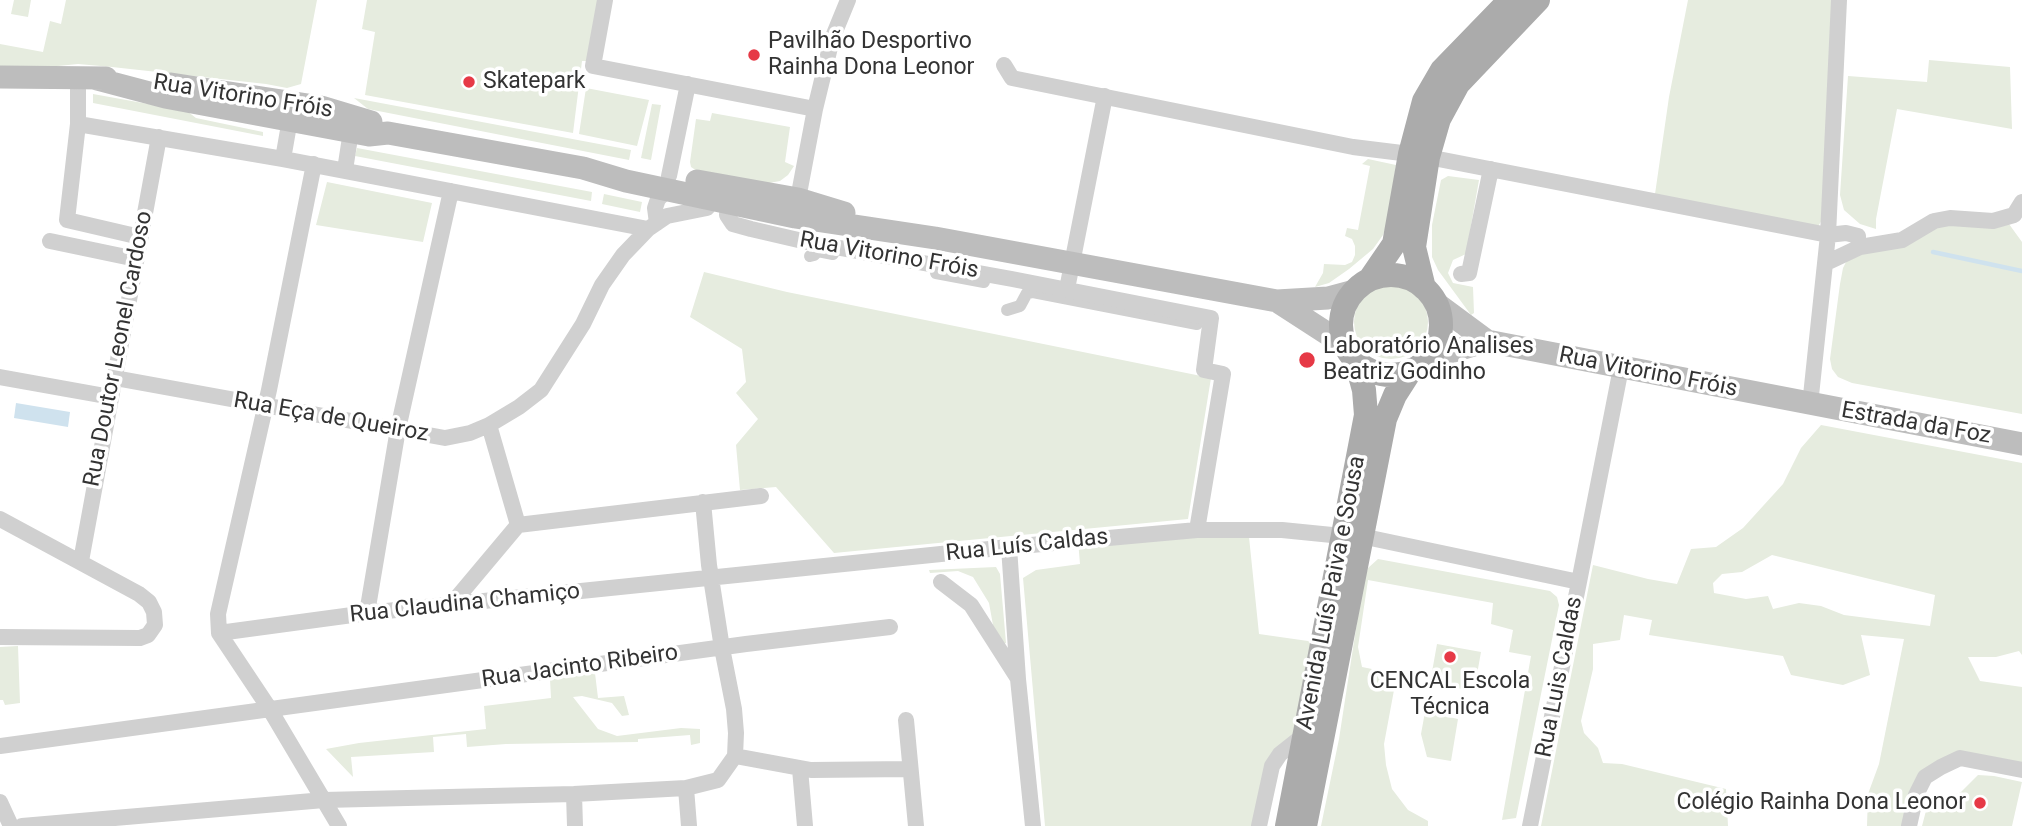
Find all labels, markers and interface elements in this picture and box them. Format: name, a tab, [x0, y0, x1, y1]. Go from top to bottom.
place label: Pavilhão Desportivo Rainha Dona Leonor	[768, 28, 974, 82]
marker: Pavilhão Desportivo Rainha Dona Leonor	[746, 47, 762, 63]
place label: Skatepark	[483, 68, 585, 96]
street label: Rua Vitorino Fróis	[151, 69, 335, 125]
marker: Skatepark	[461, 74, 477, 90]
street label: Rua Doutor Leonel Cardoso	[79, 209, 159, 489]
street label: Rua Vitorino Fróis	[797, 227, 981, 285]
place label: Laboratório Analises Beatriz Godinho	[1323, 333, 1534, 387]
street label: Rua Vitorino Fróis	[1556, 342, 1740, 404]
marker: Laboratório Analises Beatriz Godinho	[1297, 350, 1317, 370]
street label: Rua Eça de Queiroz	[231, 387, 431, 449]
street label: Estrada da Foz	[1839, 397, 1993, 451]
street label: Avenida Luís Paiva e Sousa	[1292, 454, 1372, 732]
street label: Rua Luís Caldas	[944, 524, 1110, 568]
street label: Rua Claudina Chamiço	[349, 578, 581, 630]
street label: Rua Luis Caldas	[1531, 594, 1589, 760]
street label: Rua Jacinto Ribeiro	[480, 640, 680, 694]
marker: CENCAL Escola Técnica	[1442, 649, 1458, 665]
place label: CENCAL Escola Técnica	[1370, 668, 1530, 722]
place label: Colégio Rainha Dona Leonor	[1676, 789, 1966, 817]
marker: Colégio Rainha Dona Leonor	[1972, 795, 1988, 811]

